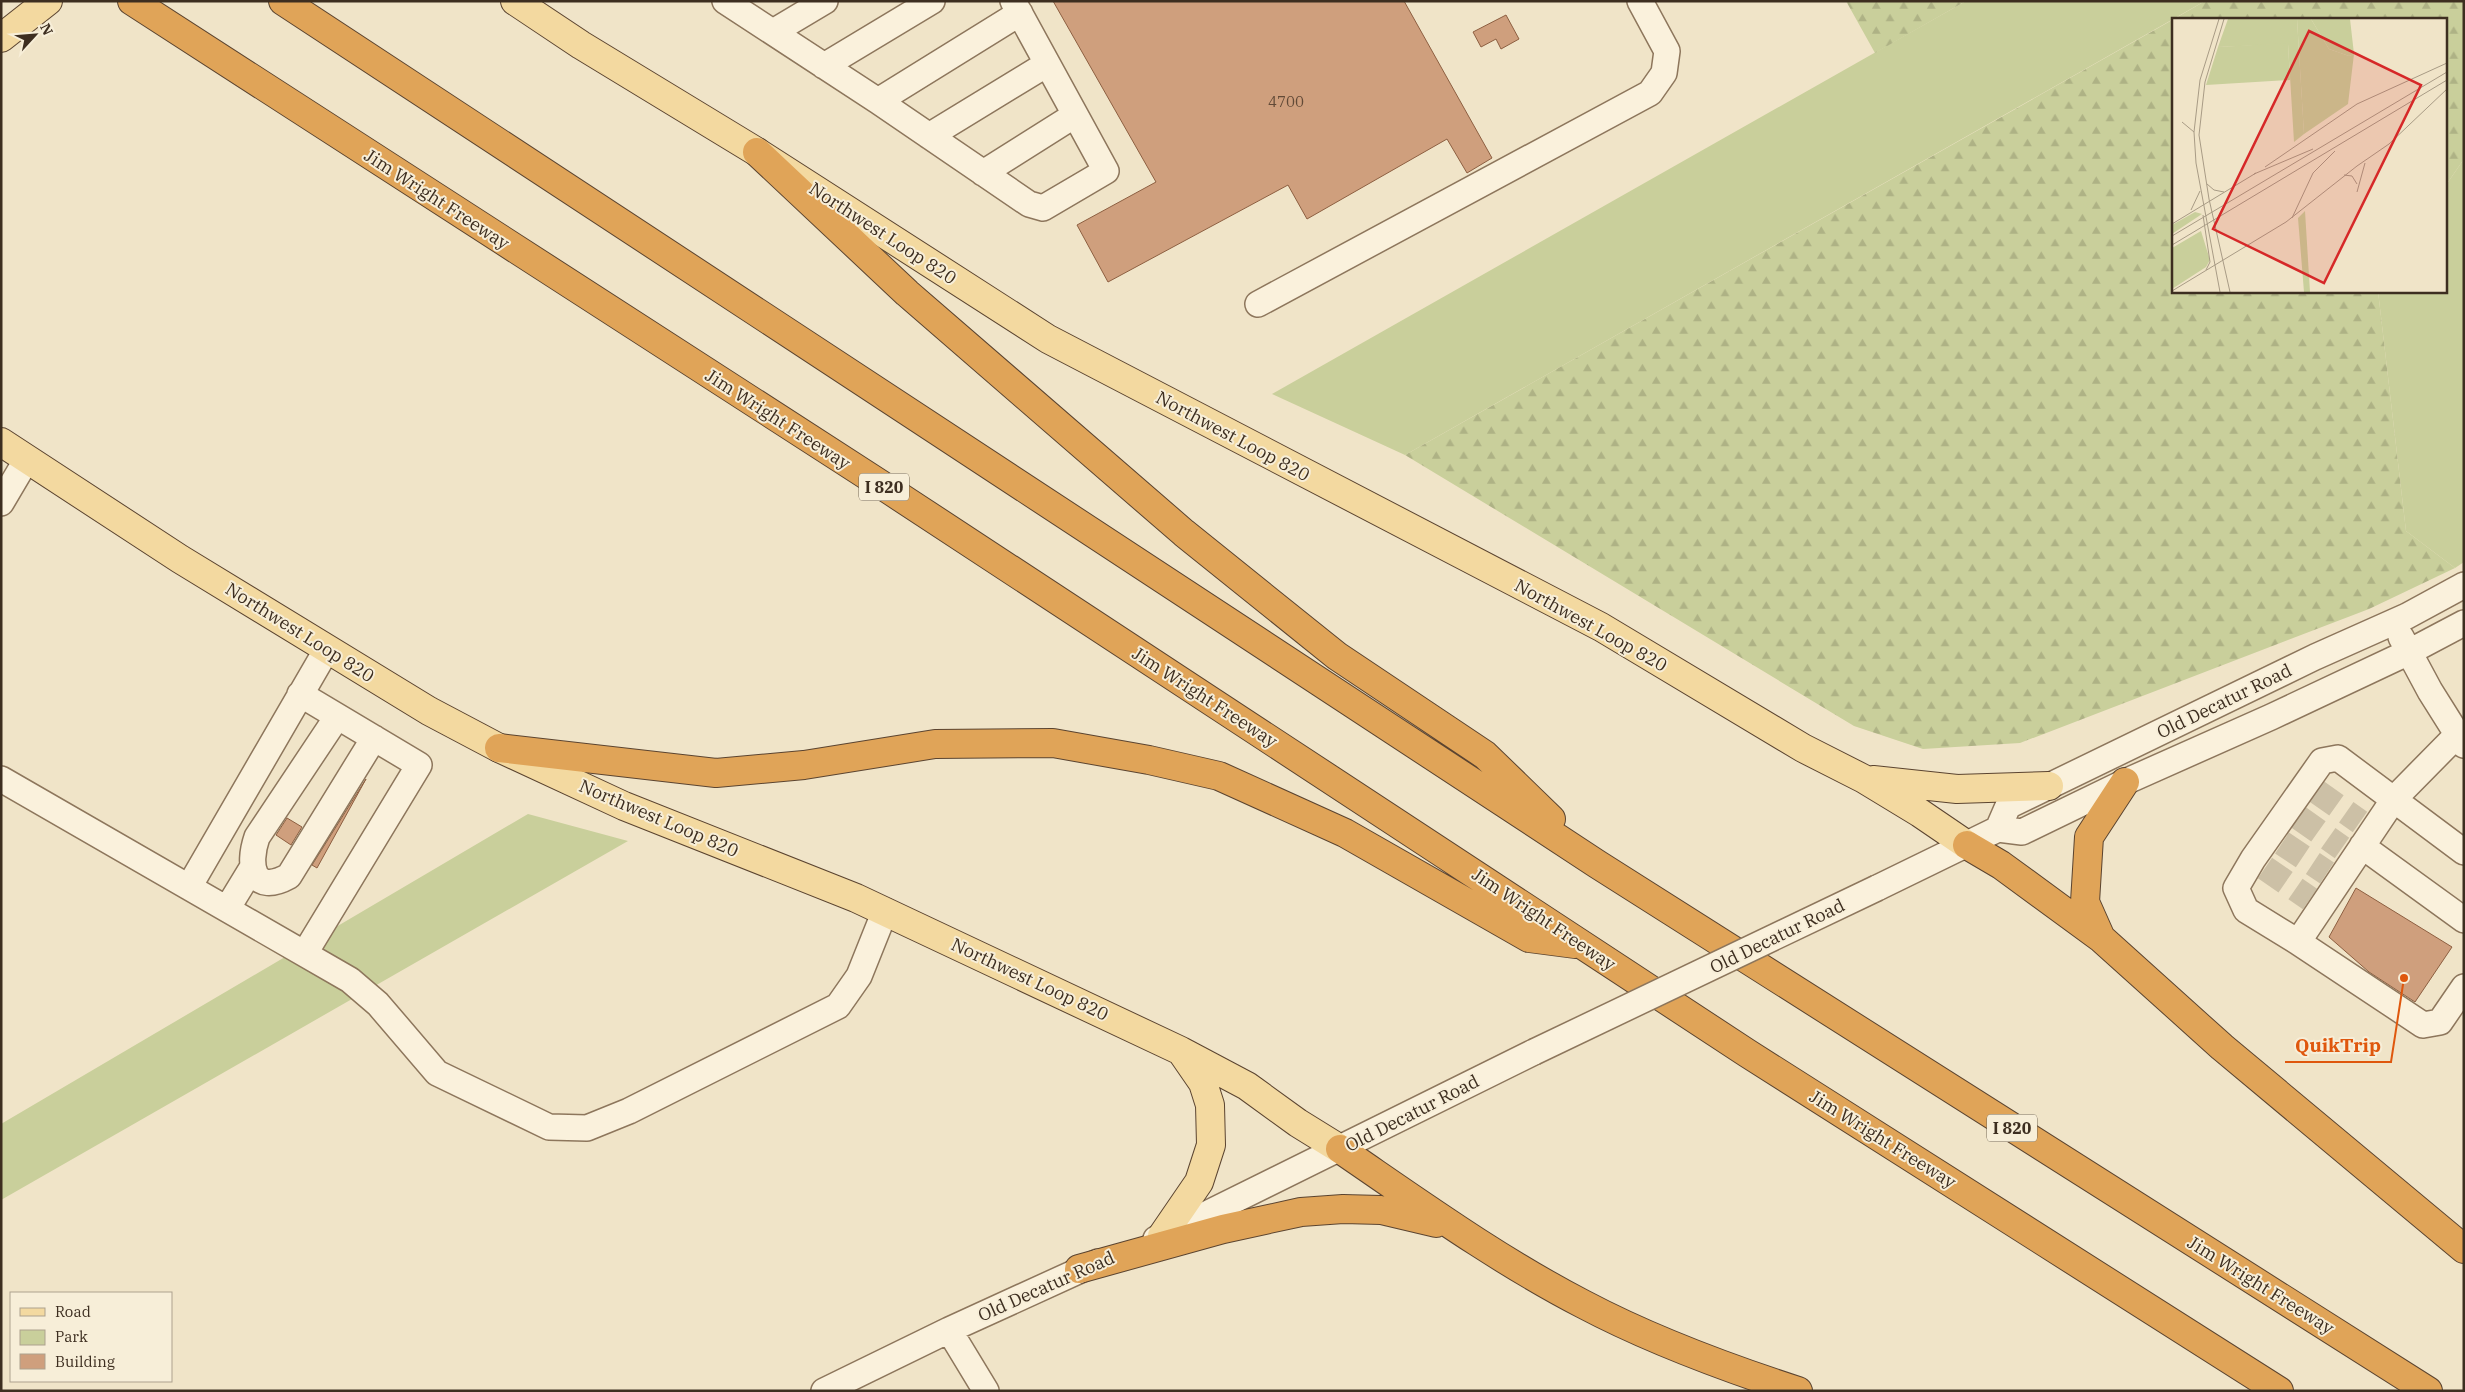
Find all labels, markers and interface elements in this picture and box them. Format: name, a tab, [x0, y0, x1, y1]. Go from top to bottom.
north arrow	[10, 10, 60, 60]
inset map	[2172, 18, 2448, 292]
text: N	[36, 20, 57, 38]
house number: 4700	[1268, 92, 1304, 111]
street label: Jim Wright Freeway	[360, 143, 514, 255]
street label: Northwest Loop 820	[805, 177, 961, 289]
street label: Jim Wright Freeway	[701, 363, 855, 475]
street label: Northwest Loop 820	[1152, 386, 1314, 486]
road number: I 820	[859, 474, 909, 501]
street label: Northwest Loop 820	[1511, 573, 1671, 677]
street label: Northwest Loop 820	[221, 577, 379, 687]
street label: Jim Wright Freeway	[1128, 641, 1282, 753]
street label: Old Decatur Road	[2153, 658, 2295, 744]
street label: Northwest Loop 820	[576, 774, 742, 862]
street label: Jim Wright Freeway	[1468, 862, 1621, 976]
street label: Old Decatur Road	[1706, 893, 1848, 979]
street label: Northwest Loop 820	[948, 932, 1112, 1026]
callout: QuikTrip	[2285, 1028, 2391, 1062]
text: QuikTrip	[2295, 1033, 2381, 1057]
street label: Old Decatur Road	[1341, 1069, 1483, 1157]
street label: Jim Wright Freeway	[1805, 1085, 1961, 1194]
road number: I 820	[1987, 1114, 2037, 1142]
street label: Jim Wright Freeway	[2183, 1231, 2339, 1340]
street label: Old Decatur Road	[974, 1246, 1118, 1326]
legend	[10, 1292, 172, 1382]
text: Road	[55, 1302, 91, 1321]
text: Park	[55, 1327, 88, 1346]
text: Building	[55, 1352, 115, 1371]

